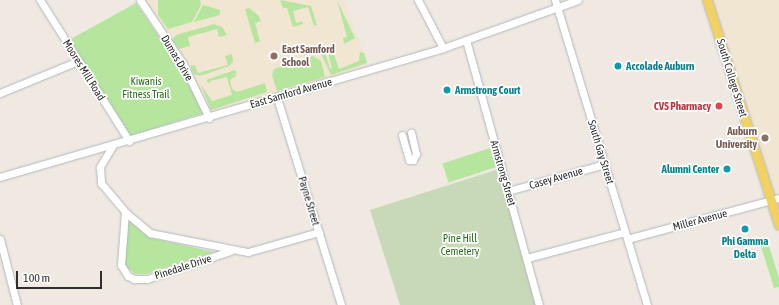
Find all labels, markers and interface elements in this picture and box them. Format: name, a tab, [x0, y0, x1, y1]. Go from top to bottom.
street label: Dumas Drive	[158, 33, 196, 83]
street label: Moores Mill Road	[60, 37, 108, 103]
street label: South College Street	[714, 37, 750, 119]
place label: East Samford School	[282, 43, 335, 69]
marker: East Samford School	[269, 51, 279, 61]
place label: Accolade Auburn	[626, 59, 694, 73]
marker: Accolade Auburn	[613, 61, 623, 71]
park label: Kiwanis Fitness Trail	[122, 75, 170, 101]
street label: East Samford Avenue	[249, 75, 333, 111]
place label: Armstrong Court	[455, 83, 520, 97]
marker: Armstrong Court	[442, 85, 452, 95]
place label: CVS Pharmacy	[654, 99, 711, 113]
marker: CVS Pharmacy	[714, 101, 724, 111]
street label: South Gay Street	[585, 118, 617, 186]
place label: Auburn University	[716, 125, 757, 151]
marker: Auburn University	[760, 133, 770, 143]
street label: Armstrong Street	[487, 139, 519, 207]
place label: Alumni Center	[662, 162, 719, 176]
street label: Casey Avenue	[528, 164, 584, 192]
marker: Alumni Center	[722, 164, 732, 174]
street label: Payne Street	[295, 175, 323, 227]
street label: Miller Avenue	[671, 206, 729, 234]
marker: Phi Gamma Delta	[740, 224, 750, 234]
park label: Pine Hill Cemetery	[441, 232, 479, 258]
place label: Phi Gamma Delta	[722, 235, 768, 261]
street label: Pinedale Drive	[153, 252, 213, 282]
scale bar	[18, 263, 104, 289]
text: 100 m	[23, 271, 50, 285]

